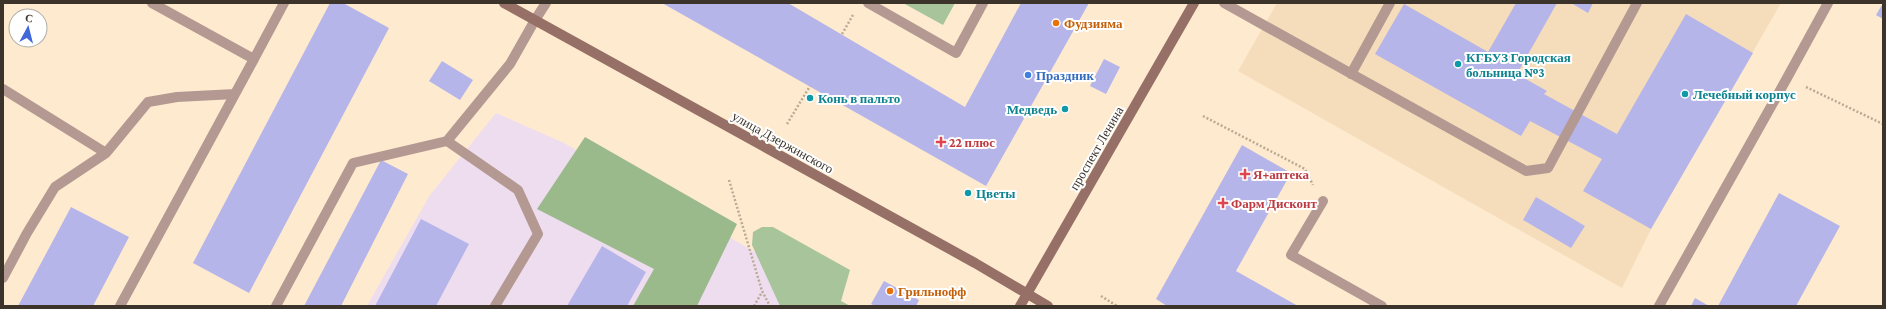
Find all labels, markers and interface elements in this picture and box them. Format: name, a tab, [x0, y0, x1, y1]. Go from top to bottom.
north arrow	[8, 8, 48, 48]
text: С	[25, 12, 34, 25]
place label: Фудзияма	[1064, 16, 1123, 31]
marker: Фудзияма	[1051, 18, 1061, 28]
place label: КГБУЗ Городская больница №3	[1466, 50, 1571, 80]
marker: КГБУЗ Городская больница №3	[1453, 59, 1463, 69]
place label: Праздник	[1036, 68, 1094, 83]
marker: Праздник	[1023, 70, 1033, 80]
place label: Лечебный корпус	[1693, 87, 1796, 102]
marker: Лечебный корпус	[1680, 89, 1690, 99]
place label: Конь в пальто	[818, 91, 900, 106]
marker: Конь в пальто	[805, 93, 815, 103]
place label: Медведь	[1007, 102, 1057, 117]
marker: Медведь	[1060, 104, 1070, 114]
street label: проспект Ленина	[1066, 104, 1127, 193]
street label: улица Дзержинского	[730, 108, 836, 177]
place label: 22 плюс	[949, 135, 995, 150]
marker: 22 плюс	[936, 137, 946, 147]
place label: Я+аптека	[1253, 167, 1310, 182]
marker: Я+аптека	[1240, 169, 1250, 179]
place label: Цветы	[976, 186, 1015, 201]
marker: Цветы	[963, 188, 973, 198]
place label: Фарм Дисконт	[1231, 196, 1318, 211]
marker: Фарм Дисконт	[1218, 198, 1228, 208]
place label: Грильнофф	[898, 284, 966, 299]
marker: Грильнофф	[885, 286, 895, 296]

